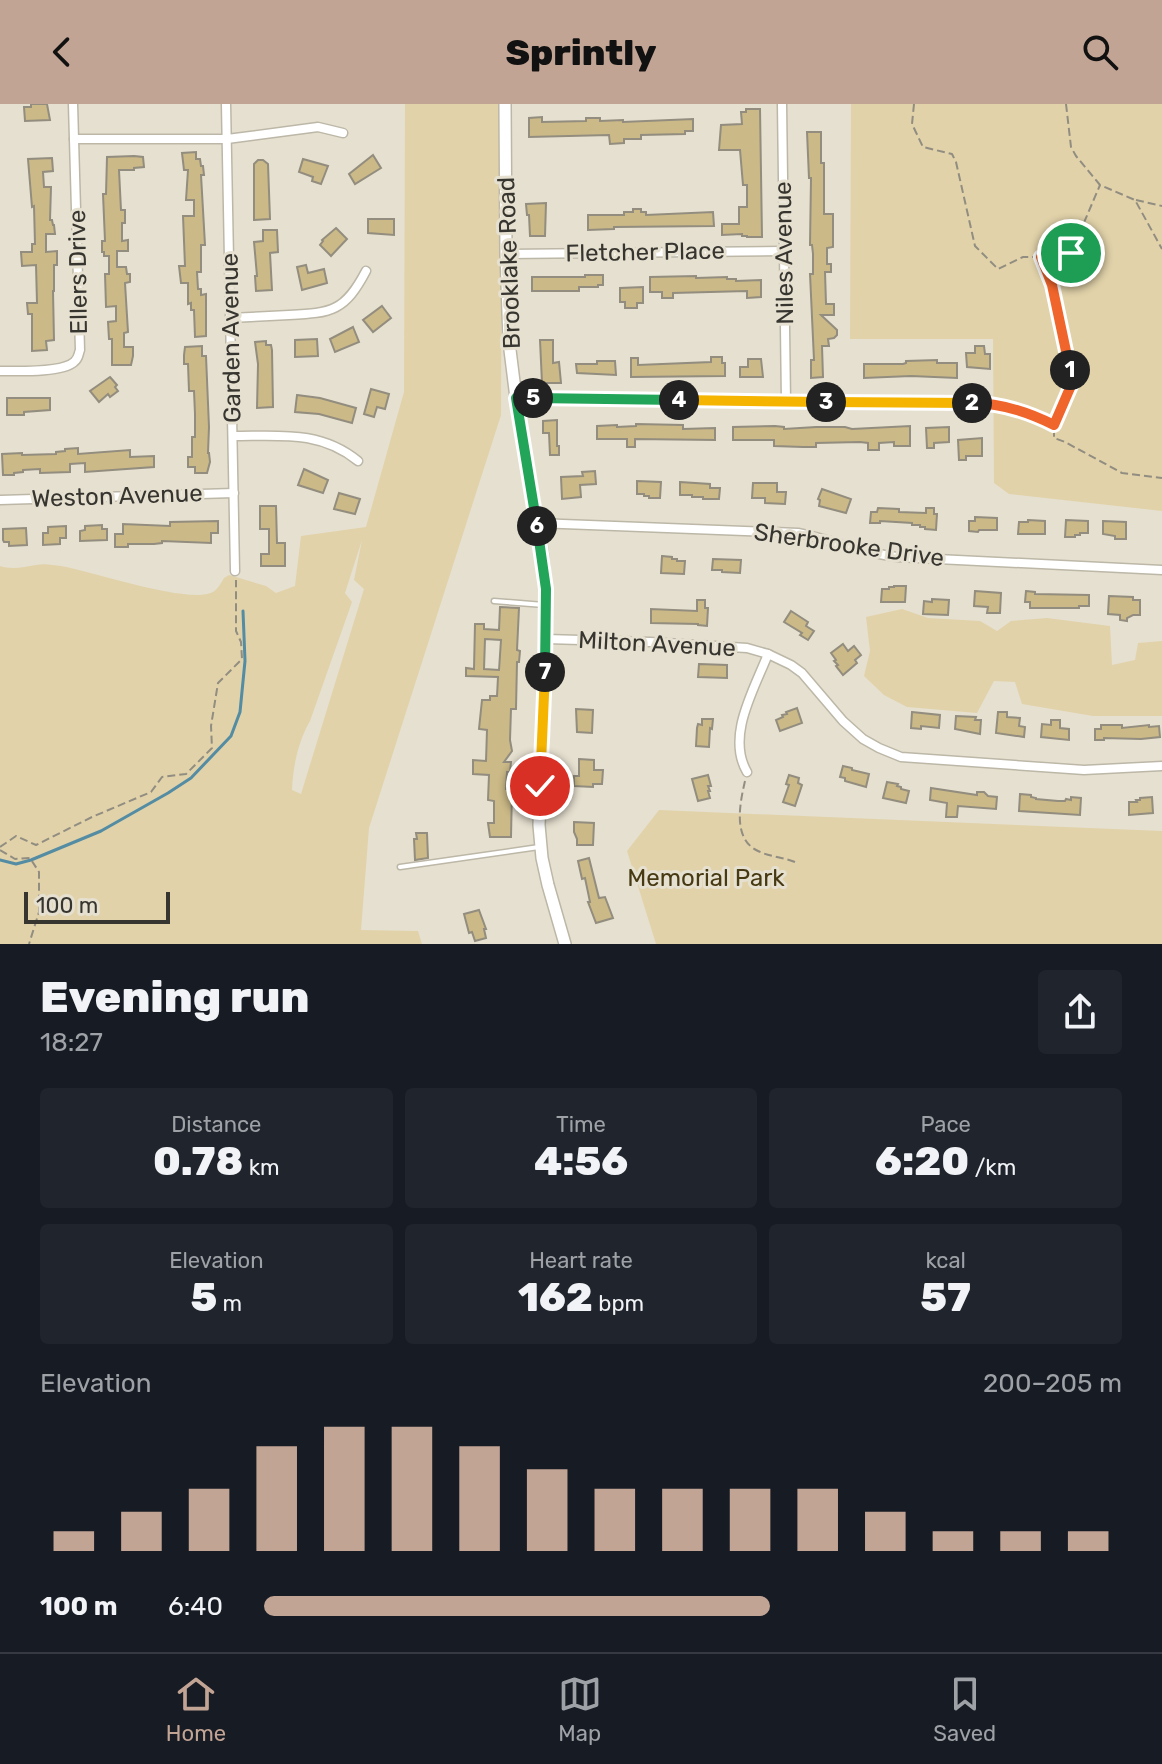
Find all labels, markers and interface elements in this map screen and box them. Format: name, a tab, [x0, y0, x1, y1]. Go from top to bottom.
icon: back	[40, 30, 84, 74]
icon: search	[1078, 30, 1122, 74]
text: Sprintly	[506, 31, 656, 74]
street label: Brooklake Road	[492, 177, 526, 349]
street label: Niles Avenue	[769, 181, 799, 325]
street label: Ellers Drive	[63, 209, 93, 335]
pin	[1037, 219, 1105, 287]
icon: arrive	[1049, 231, 1093, 275]
street label: Fletcher Place	[565, 237, 725, 267]
street label: Garden Avenue	[216, 253, 246, 423]
pin: 1	[1050, 350, 1090, 390]
text: 1	[1065, 356, 1075, 383]
pin: 5	[513, 378, 553, 418]
pin: 4	[659, 380, 699, 420]
pin: 3	[806, 382, 846, 422]
pin: 2	[952, 383, 992, 423]
text: 5	[526, 384, 540, 411]
text: 4	[671, 386, 687, 413]
text: 3	[819, 388, 833, 415]
text: 2	[965, 389, 979, 416]
street label: Weston Avenue	[31, 479, 203, 513]
pin: 6	[517, 506, 557, 546]
text: 6	[530, 512, 544, 539]
street label: Sherbrooke Drive	[752, 518, 946, 572]
street label: Milton Avenue	[578, 626, 736, 662]
pin: 7	[525, 652, 565, 692]
text: 7	[539, 658, 551, 685]
pin	[506, 752, 574, 820]
icon: check	[518, 764, 562, 808]
park label: Memorial Park	[627, 864, 785, 892]
scale bar	[24, 888, 170, 924]
text: 100 m	[36, 892, 98, 919]
button: share	[1038, 970, 1122, 1054]
text: Evening run	[40, 971, 309, 1023]
text: 18:27	[40, 1027, 103, 1058]
text: Distance	[171, 1111, 261, 1138]
text: Time	[556, 1111, 606, 1138]
text: Pace	[920, 1111, 971, 1138]
text: 0.78	[153, 1138, 243, 1185]
text: 4:56	[534, 1138, 628, 1185]
text: 6:20	[875, 1138, 969, 1185]
text: km	[243, 1154, 280, 1181]
text: /km	[969, 1154, 1016, 1181]
text: Elevation	[169, 1247, 263, 1274]
text: Heart rate	[529, 1247, 633, 1274]
text: kcal	[925, 1247, 966, 1274]
text: 5	[190, 1274, 217, 1321]
text: 162	[518, 1274, 593, 1321]
text: 57	[920, 1274, 971, 1321]
text: m	[217, 1290, 242, 1317]
text: bpm	[593, 1290, 644, 1317]
text: Elevation	[40, 1368, 151, 1399]
text: 200–205 m	[983, 1368, 1122, 1399]
text: 100 m	[40, 1591, 118, 1622]
text: 6:40	[168, 1591, 223, 1622]
tab: Home	[166, 1672, 226, 1747]
tab: Map	[558, 1672, 602, 1747]
tab: Saved	[933, 1672, 996, 1747]

